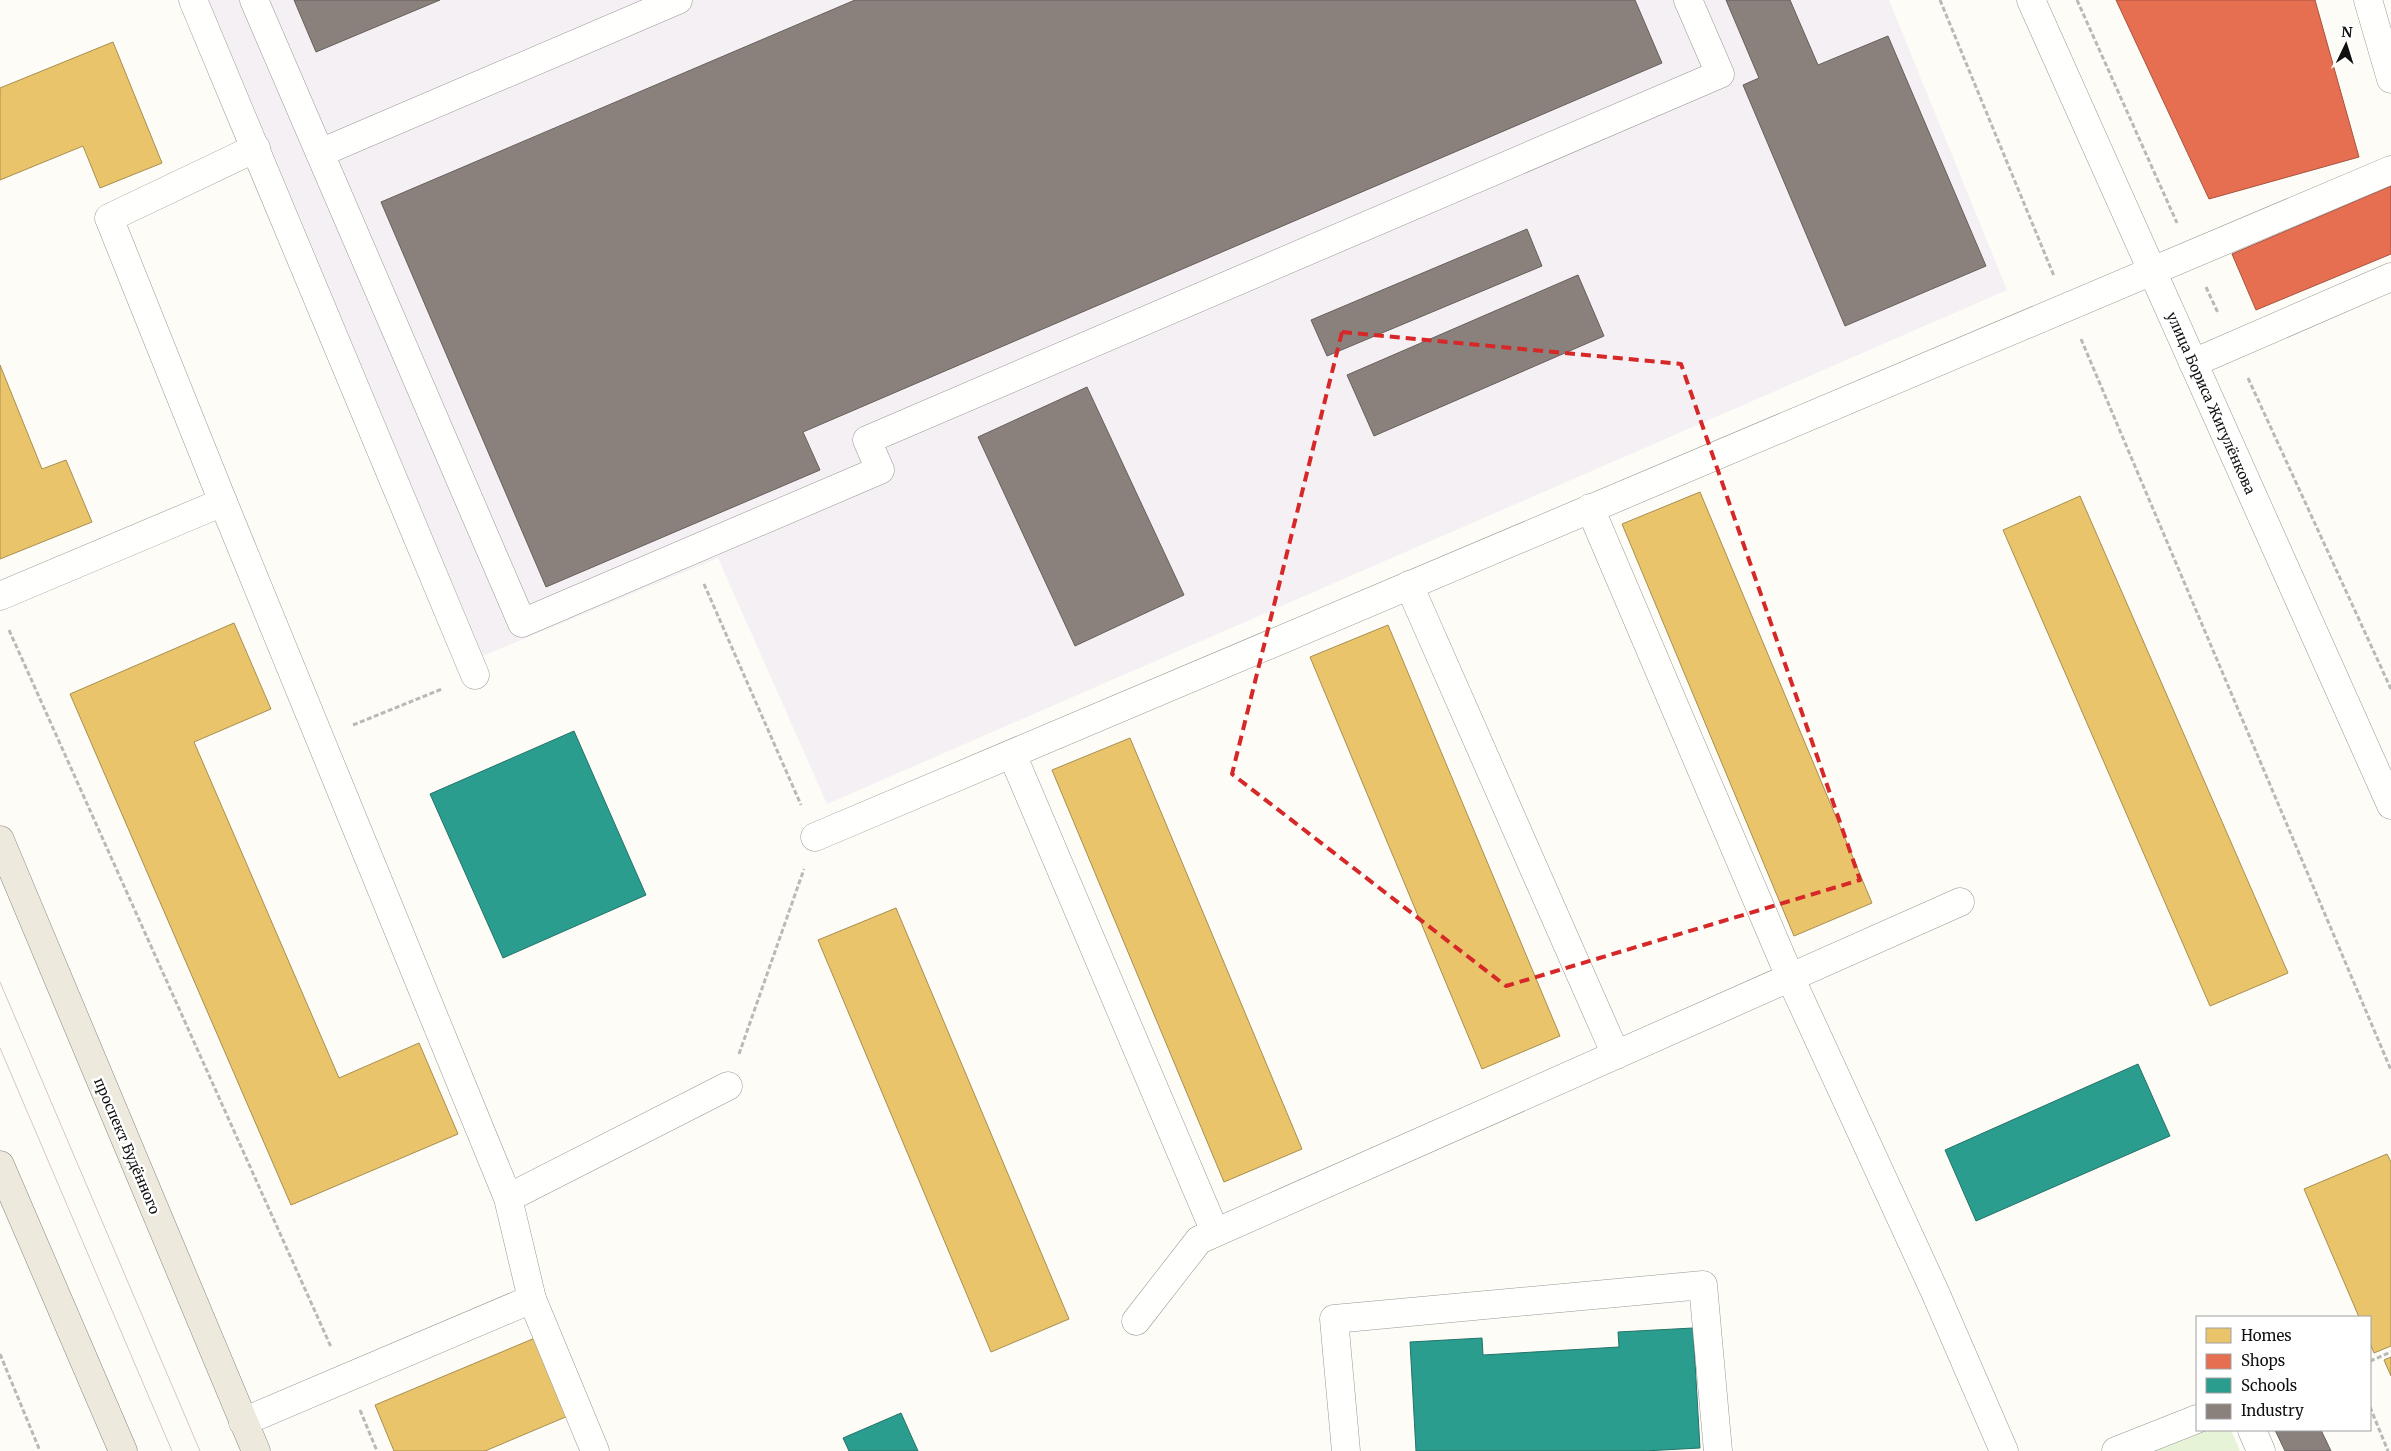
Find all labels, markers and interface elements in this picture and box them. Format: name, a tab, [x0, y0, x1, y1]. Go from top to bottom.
north arrow	[2321, 20, 2371, 70]
text: N	[2341, 23, 2353, 41]
street label: улица Бориса Жигулёнкова	[2163, 309, 2260, 497]
street label: проспект Будённого	[90, 1075, 164, 1217]
legend	[2196, 1316, 2371, 1431]
text: Homes	[2241, 1326, 2292, 1345]
text: Shops	[2241, 1351, 2285, 1370]
text: Schools	[2241, 1376, 2297, 1395]
text: Industry	[2241, 1401, 2304, 1420]

